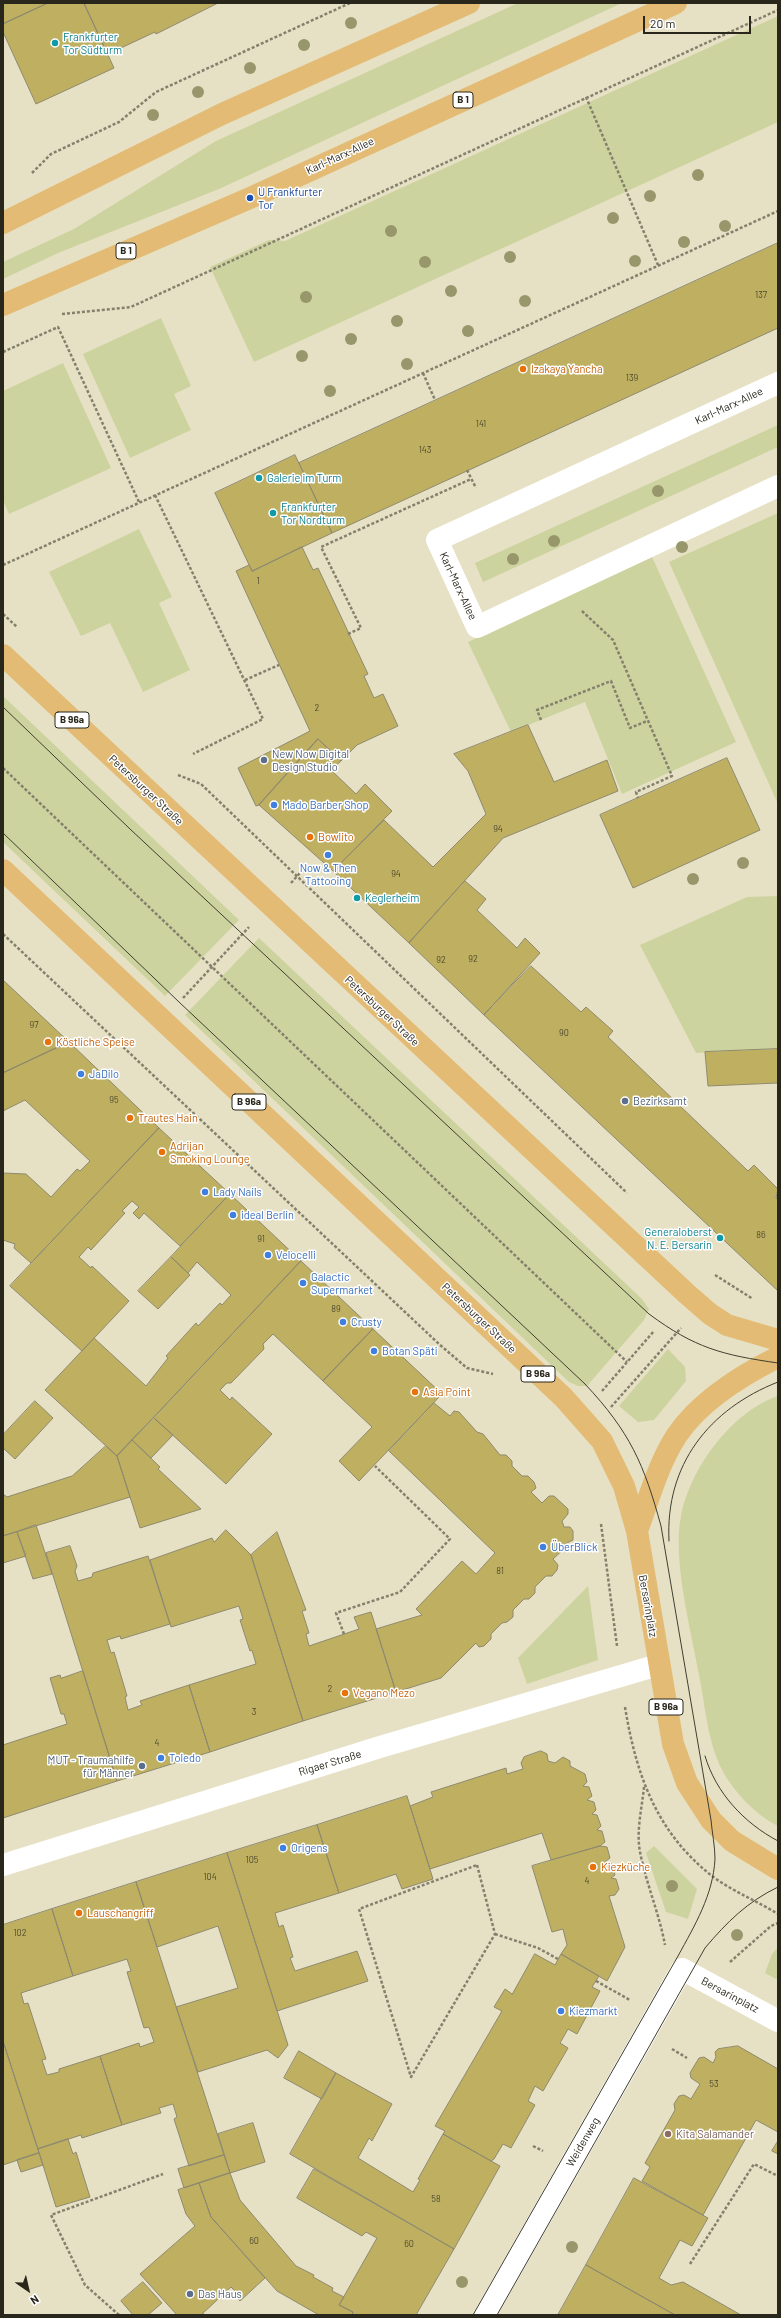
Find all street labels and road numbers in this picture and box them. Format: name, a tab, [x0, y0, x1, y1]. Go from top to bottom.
road number: B 1	[453, 92, 473, 108]
street label: Karl-Marx-Allee	[304, 134, 376, 178]
road number: B 1	[116, 243, 136, 259]
street label: Karl-Marx-Allee	[693, 384, 765, 428]
street label: Karl-Marx-Allee	[436, 550, 480, 622]
road number: B 96a	[55, 712, 89, 728]
street label: Petersburger Straße	[106, 752, 186, 828]
street label: Petersburger Straße	[342, 973, 422, 1049]
road number: B 96a	[232, 1094, 266, 1110]
street label: Petersburger Straße	[439, 1280, 519, 1356]
road number: B 96a	[521, 1366, 555, 1382]
street label: Bersarinplatz	[636, 1574, 660, 1638]
road number: B 96a	[649, 1699, 683, 1715]
street label: Rigaer Straße	[297, 1747, 363, 1779]
street label: Bersarinplatz	[699, 1974, 761, 2016]
street label: Weidenweg	[564, 2115, 602, 2169]

